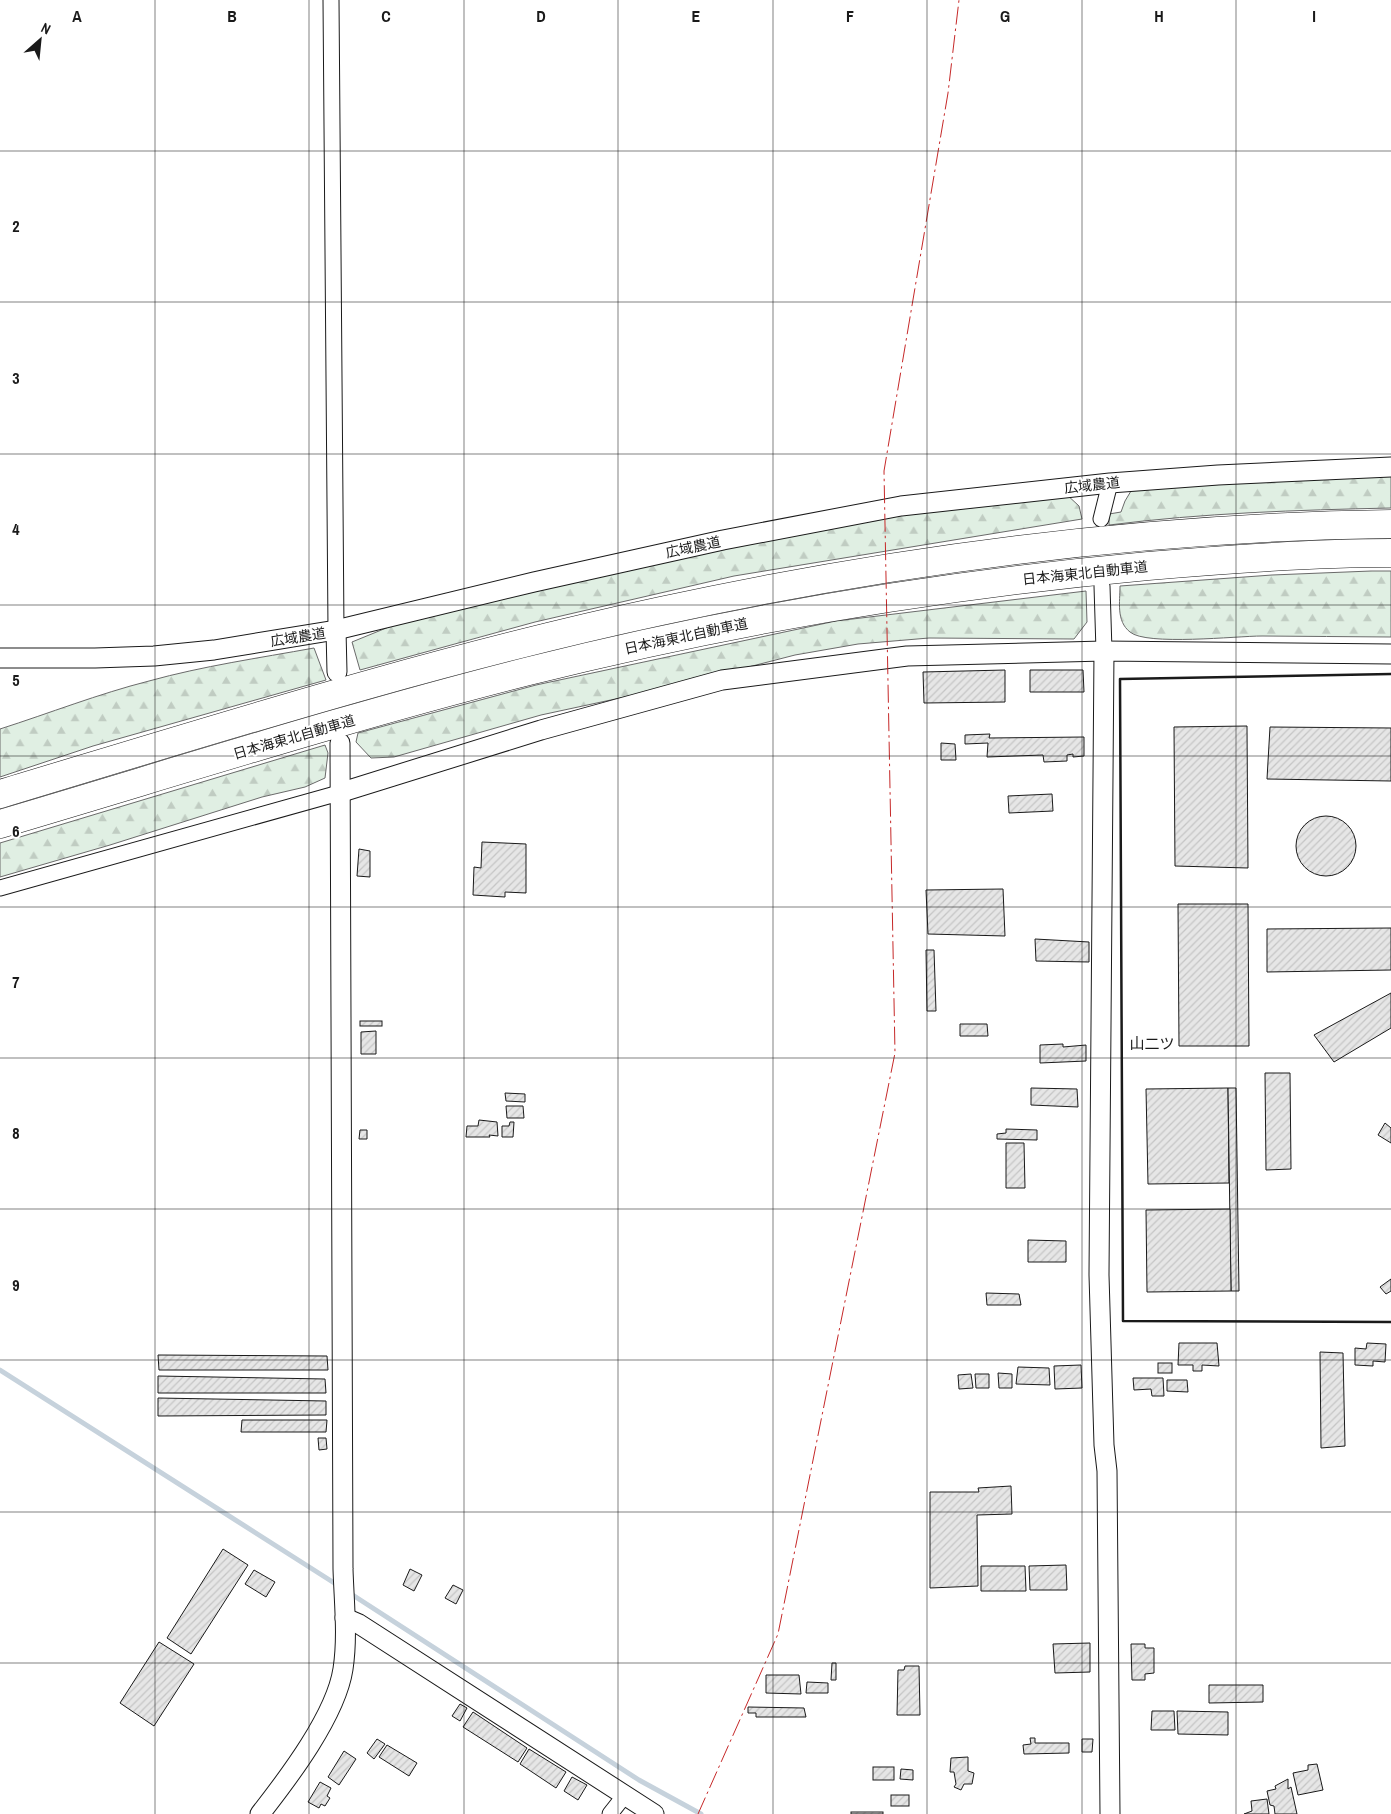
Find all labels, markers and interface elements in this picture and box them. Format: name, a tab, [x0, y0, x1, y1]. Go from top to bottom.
text: A	[72, 5, 82, 27]
text: B	[227, 5, 237, 27]
text: C	[381, 5, 391, 27]
text: D	[536, 5, 546, 27]
text: E	[692, 5, 701, 27]
text: F	[846, 5, 854, 27]
text: G	[1000, 5, 1010, 27]
text: H	[1154, 5, 1164, 27]
text: I	[1312, 5, 1316, 27]
north arrow	[15, 15, 65, 65]
text: N	[38, 19, 54, 38]
text: 2	[12, 215, 20, 237]
text: 3	[12, 367, 20, 389]
street label: 広域農道	[1063, 473, 1121, 497]
text: 4	[12, 518, 20, 540]
street label: 広域農道	[664, 532, 722, 562]
street label: 日本海東北自動車道	[1021, 557, 1149, 589]
street label: 日本海東北自動車道	[623, 614, 749, 658]
street label: 広域農道	[269, 624, 327, 650]
text: 5	[12, 669, 20, 691]
street label: 日本海東北自動車道	[231, 711, 357, 763]
text: 6	[12, 820, 20, 842]
text: 7	[12, 971, 20, 993]
district label: 山二ツ	[1129, 1033, 1175, 1054]
text: 8	[12, 1122, 20, 1144]
text: 9	[12, 1274, 20, 1296]

